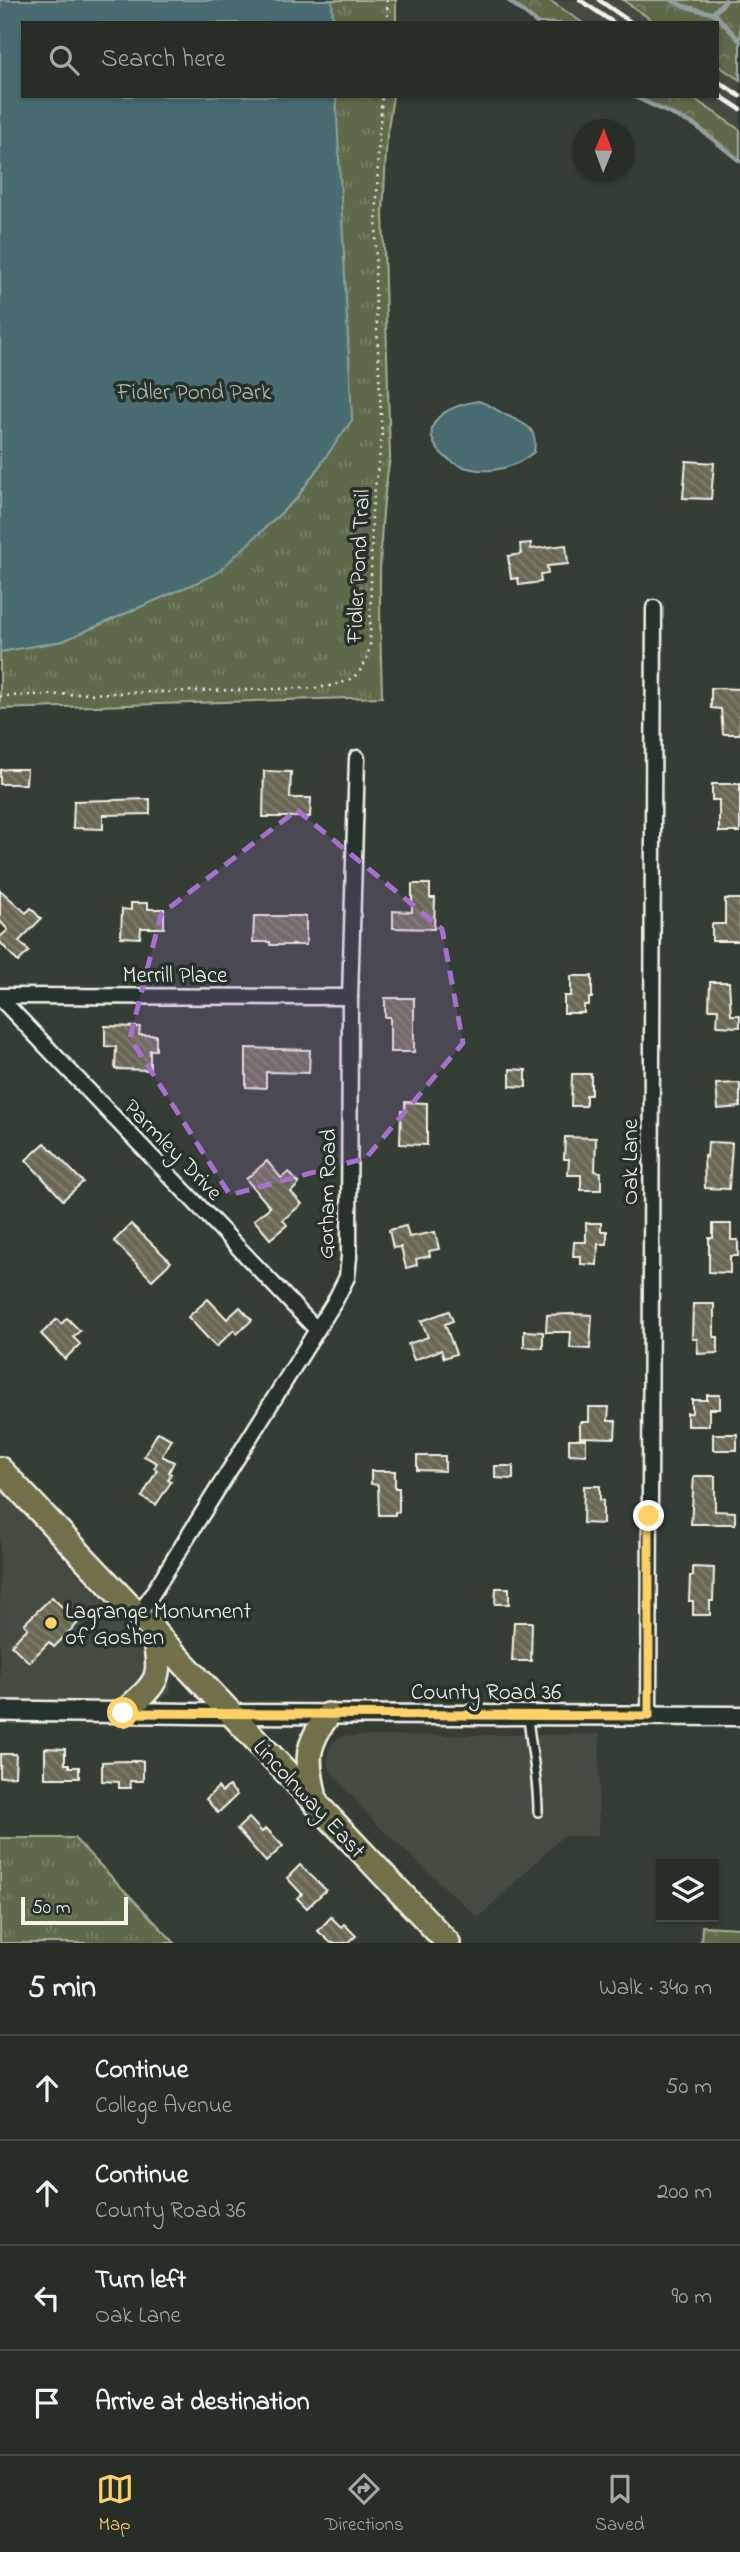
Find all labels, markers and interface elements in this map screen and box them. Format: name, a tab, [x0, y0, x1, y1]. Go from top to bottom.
search box	[21, 21, 719, 98]
icon: search	[45, 41, 83, 79]
text: Search here	[101, 41, 226, 79]
north arrow	[572, 119, 635, 182]
park label: Fidler Pond Park	[116, 377, 272, 410]
street label: Fidler Pond Trail	[339, 489, 380, 645]
street label: Merrill Place	[123, 960, 228, 993]
street label: Parmley Drive	[114, 1092, 230, 1211]
street label: Oak Lane	[615, 1118, 648, 1205]
street label: Gorham Road	[311, 1128, 346, 1260]
route end	[633, 1500, 664, 1531]
place label: Lagrange Monument of Goshen	[65, 1596, 251, 1655]
marker: Lagrange Monument of Goshen	[43, 1615, 59, 1631]
street label: County Road 36	[411, 1677, 561, 1712]
route start	[107, 1697, 138, 1728]
street label: Lincolnway East	[243, 1733, 372, 1868]
map controls	[656, 1859, 719, 1922]
button: layers	[656, 1859, 719, 1922]
scale bar	[21, 1894, 128, 1926]
text: 50 m	[32, 1895, 71, 1922]
text: 5 min	[28, 1967, 96, 2011]
text: Walk · 340 m	[599, 1972, 712, 2005]
text: Continue	[95, 2052, 188, 2090]
icon: ahead	[28, 2069, 66, 2107]
text: 50 m	[665, 2071, 712, 2104]
text: College Avenue	[95, 2090, 232, 2123]
text: Continue	[95, 2157, 188, 2195]
icon: ahead	[28, 2174, 66, 2212]
text: 200 m	[657, 2176, 712, 2209]
text: County Road 36	[95, 2195, 246, 2228]
text: Turn left	[95, 2262, 186, 2300]
icon: left	[28, 2279, 66, 2317]
text: 90 m	[672, 2281, 712, 2314]
text: Oak Lane	[95, 2300, 181, 2333]
icon: arrive	[28, 2384, 66, 2422]
text: Arrive at destination	[95, 2384, 310, 2422]
tab: Map	[96, 2470, 134, 2539]
tab: Directions	[325, 2470, 404, 2539]
tab: Saved	[595, 2470, 644, 2539]

